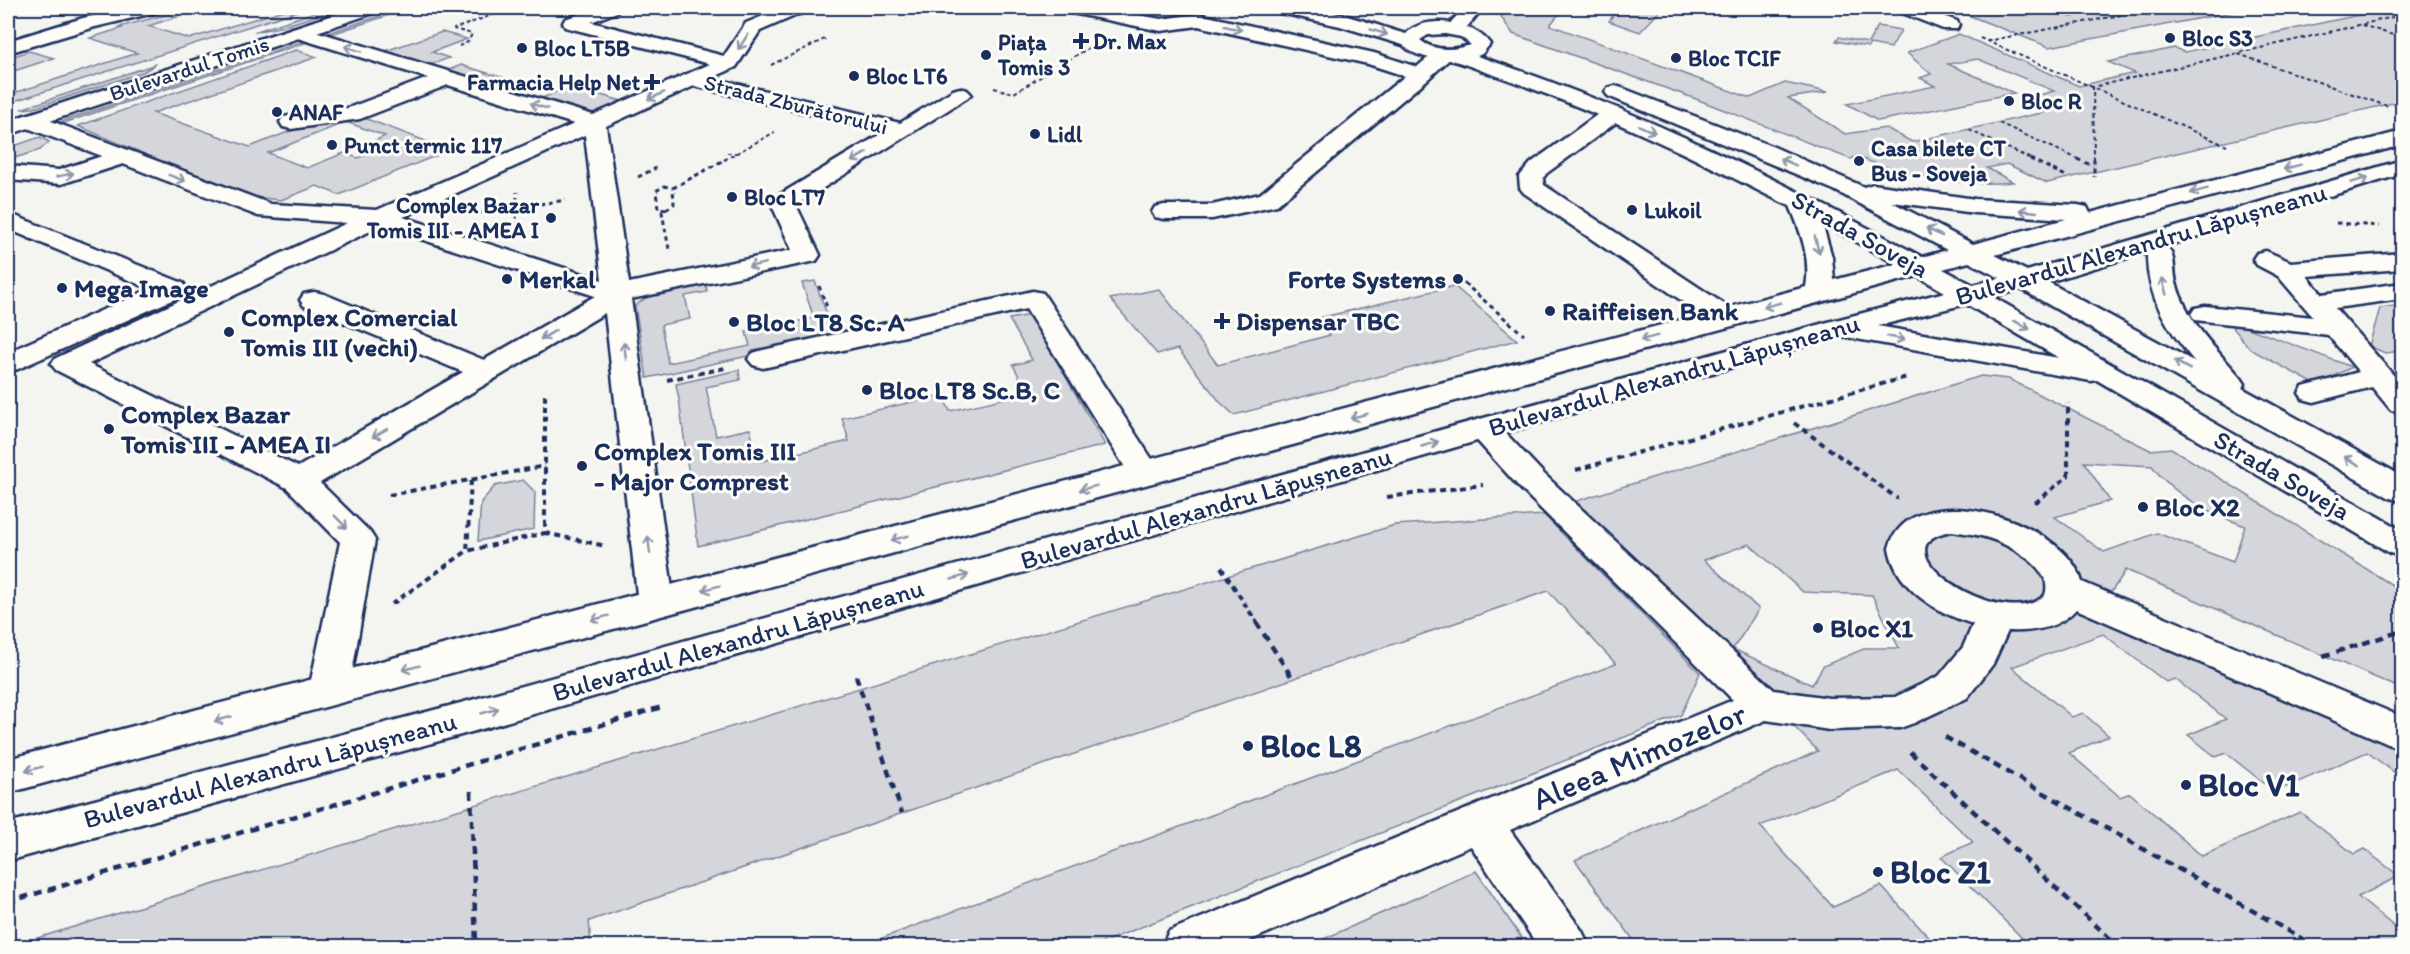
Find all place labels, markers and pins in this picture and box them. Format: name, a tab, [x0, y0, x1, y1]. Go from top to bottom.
place label: Bloc S3	[2182, 25, 2253, 52]
place label: Dr. Max	[1093, 28, 1167, 55]
place label: Piața Tomis 3	[997, 29, 1070, 81]
marker: Bloc S3	[2163, 31, 2177, 45]
marker: Dr. Max	[1074, 34, 1088, 48]
place label: Bloc LT5B	[534, 35, 630, 62]
marker: Bloc LT5B	[515, 41, 529, 55]
place label: Bloc TCIF	[1688, 45, 1781, 72]
marker: Piața Tomis 3	[979, 48, 993, 62]
marker: Bloc TCIF	[1669, 51, 1683, 65]
place label: Bloc LT6	[866, 63, 948, 90]
place label: Farmacia Help Net	[467, 69, 641, 96]
marker: Bloc LT6	[847, 69, 861, 83]
marker: Farmacia Help Net	[645, 75, 659, 89]
place label: Bloc R	[2021, 88, 2082, 115]
marker: Bloc R	[2002, 94, 2016, 108]
place label: ANAF	[288, 99, 344, 126]
marker: ANAF	[270, 105, 284, 119]
place label: Lidl	[1047, 121, 1083, 148]
marker: Lidl	[1028, 127, 1042, 141]
place label: Punct termic 117	[344, 132, 502, 159]
place label: Casa bilete CT Bus - Soveja	[1871, 135, 2007, 187]
marker: Punct termic 117	[325, 138, 339, 152]
marker: Casa bilete CT Bus - Soveja	[1852, 154, 1866, 168]
place label: Bloc LT7	[744, 184, 825, 211]
marker: Bloc LT7	[725, 190, 739, 204]
place label: Complex Bazar Tomis III - AMEA I	[366, 192, 540, 244]
place label: Lukoil	[1644, 197, 1702, 224]
marker: Lukoil	[1625, 203, 1639, 217]
marker: Complex Bazar Tomis III - AMEA I	[544, 211, 558, 225]
place label: Merkal	[519, 263, 596, 295]
place label: Forte Systems	[1288, 263, 1446, 295]
place label: Mega Image	[74, 272, 209, 304]
marker: Merkal	[500, 272, 514, 286]
marker: Forte Systems	[1451, 272, 1465, 286]
marker: Mega Image	[55, 281, 69, 295]
place label: Raiffeisen Bank	[1562, 295, 1739, 327]
place label: Complex Comercial Tomis III (vechi)	[240, 301, 458, 363]
marker: Raiffeisen Bank	[1543, 304, 1557, 318]
place label: Dispensar TBC	[1236, 305, 1400, 337]
place label: Bloc LT8 Sc. A	[746, 306, 905, 338]
marker: Dispensar TBC	[1213, 312, 1231, 330]
marker: Bloc LT8 Sc. A	[727, 315, 741, 329]
marker: Complex Comercial Tomis III (vechi)	[222, 325, 236, 339]
place label: Bloc LT8 Sc.B, C	[879, 374, 1061, 406]
marker: Bloc LT8 Sc.B, C	[860, 383, 874, 397]
place label: Complex Bazar Tomis III - AMEA II	[120, 398, 331, 460]
marker: Complex Bazar Tomis III - AMEA II	[102, 422, 116, 436]
place label: Complex Tomis III - Major Comprest	[594, 435, 797, 497]
marker: Complex Tomis III - Major Comprest	[575, 459, 589, 473]
place label: Bloc X2	[2155, 491, 2240, 523]
marker: Bloc X2	[2136, 500, 2150, 514]
place label: Bloc X1	[1830, 612, 1913, 644]
marker: Bloc X1	[1811, 621, 1825, 635]
place label: Bloc L8	[1260, 727, 1362, 765]
marker: Bloc L8	[1241, 739, 1255, 753]
place label: Bloc V1	[2198, 766, 2300, 804]
marker: Bloc V1	[2179, 778, 2193, 792]
place label: Bloc Z1	[1890, 853, 1991, 891]
marker: Bloc Z1	[1871, 865, 1885, 879]

